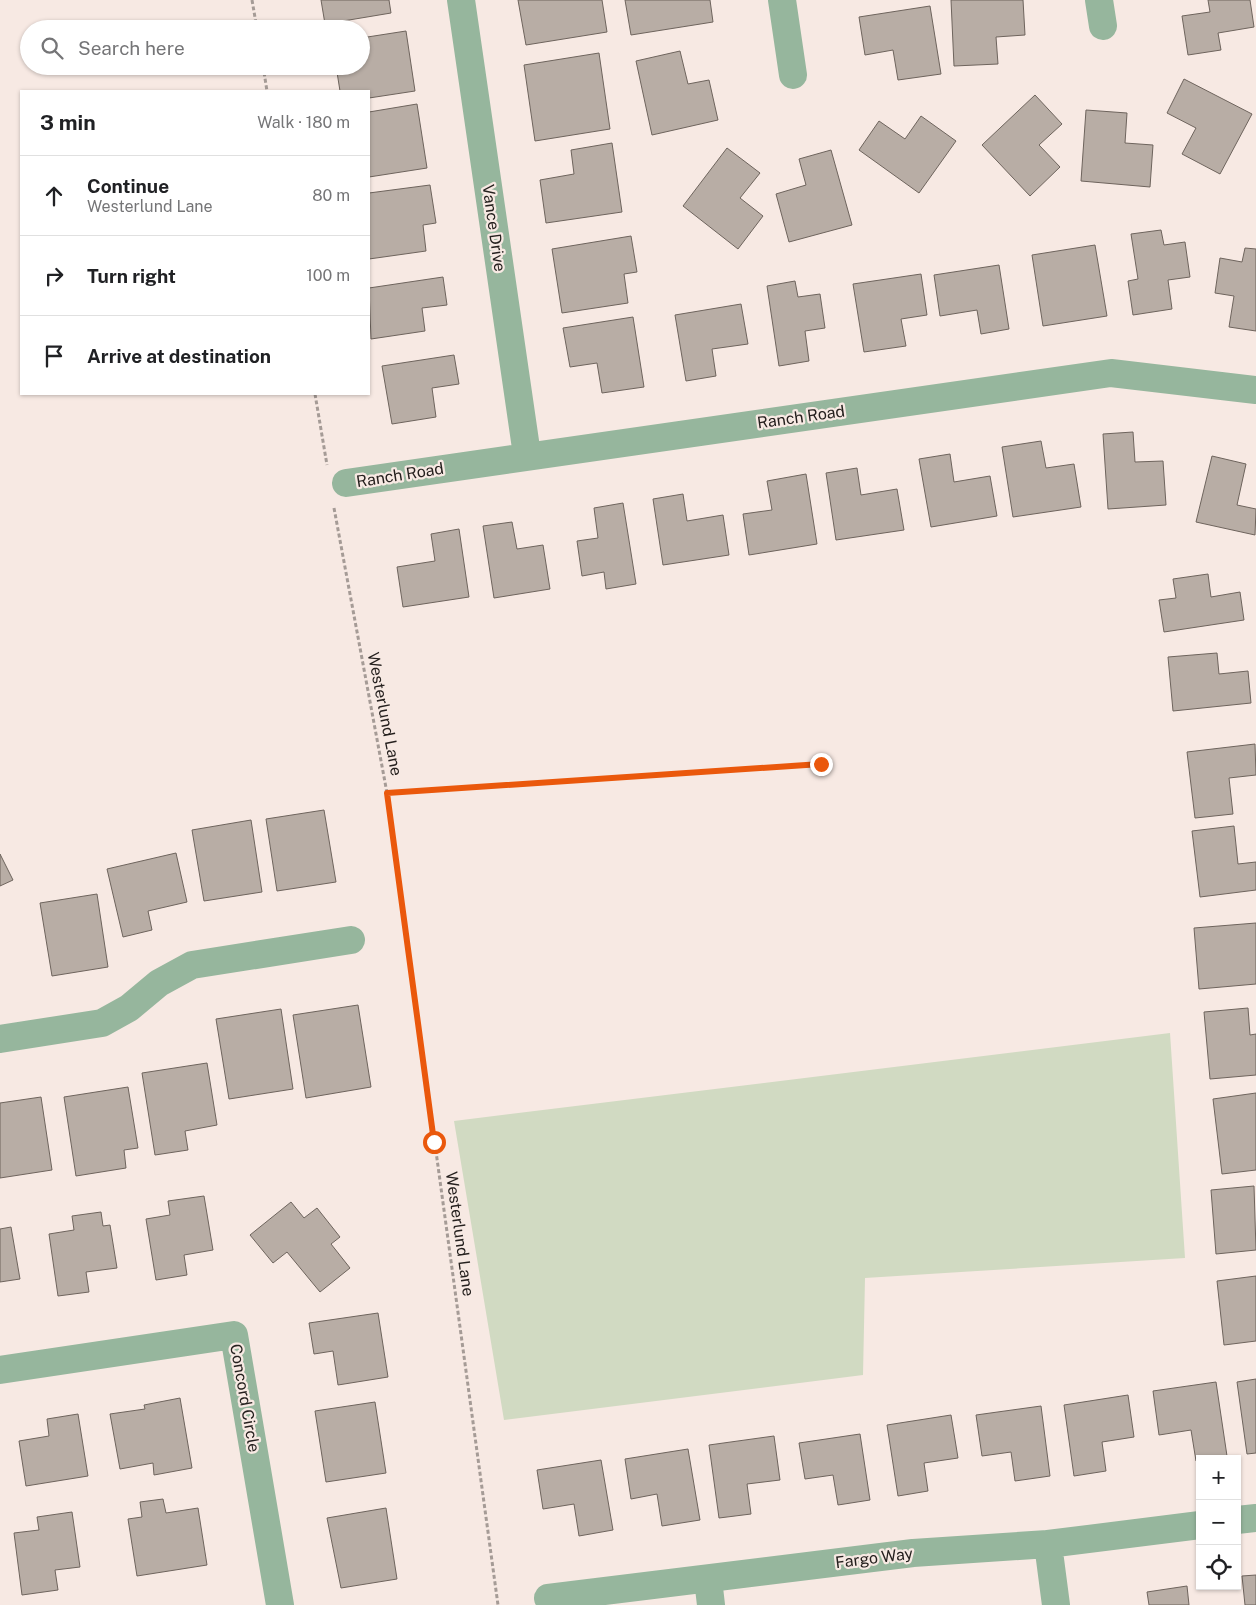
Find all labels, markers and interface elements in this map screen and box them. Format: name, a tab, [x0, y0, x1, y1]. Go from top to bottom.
search box	[20, 20, 370, 75]
icon: search	[38, 34, 66, 62]
text: Search here	[78, 37, 185, 59]
text: 3 min	[40, 110, 96, 135]
text: Walk · 180 m	[257, 113, 350, 132]
text: Continue	[87, 175, 169, 197]
icon: ahead	[40, 182, 68, 210]
street label: Vance Drive	[478, 183, 510, 273]
text: 80 m	[312, 186, 350, 205]
text: Westerlund Lane	[87, 197, 213, 216]
icon: right	[40, 262, 68, 290]
text: Turn right	[87, 265, 176, 287]
text: 100 m	[306, 266, 350, 285]
icon: arrive	[40, 342, 68, 370]
text: Arrive at destination	[87, 345, 271, 367]
street label: Ranch Road	[756, 401, 846, 433]
street label: Ranch Road	[355, 459, 445, 491]
street label: Westerlund Lane	[364, 651, 406, 777]
route end	[810, 753, 833, 776]
route start	[423, 1131, 446, 1154]
street label: Westerlund Lane	[442, 1171, 478, 1297]
street label: Concord Circle	[226, 1342, 264, 1454]
map controls	[1196, 1455, 1241, 1590]
button: +	[1196, 1455, 1241, 1500]
button: −	[1196, 1500, 1241, 1545]
street label: Fargo Way	[834, 1544, 914, 1572]
button: locate	[1196, 1545, 1241, 1590]

